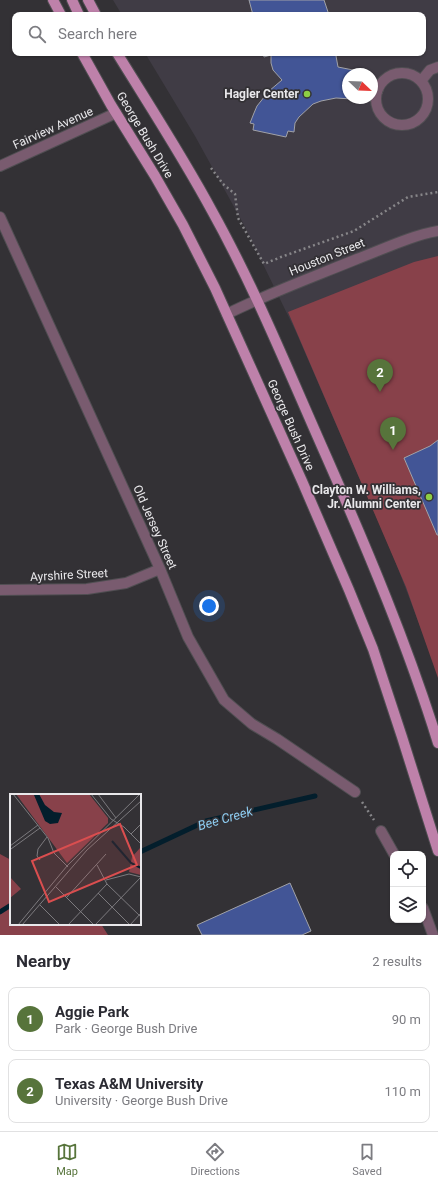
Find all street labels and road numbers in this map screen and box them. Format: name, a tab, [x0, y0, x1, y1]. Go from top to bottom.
street label: George Bush Drive	[114, 89, 176, 181]
street label: Fairview Avenue	[11, 104, 95, 152]
street label: Houston Street	[287, 235, 367, 279]
street label: George Bush Drive	[265, 377, 317, 473]
street label: Old Jersey Street	[130, 483, 180, 571]
street label: Ayrshire Street	[30, 566, 108, 584]

